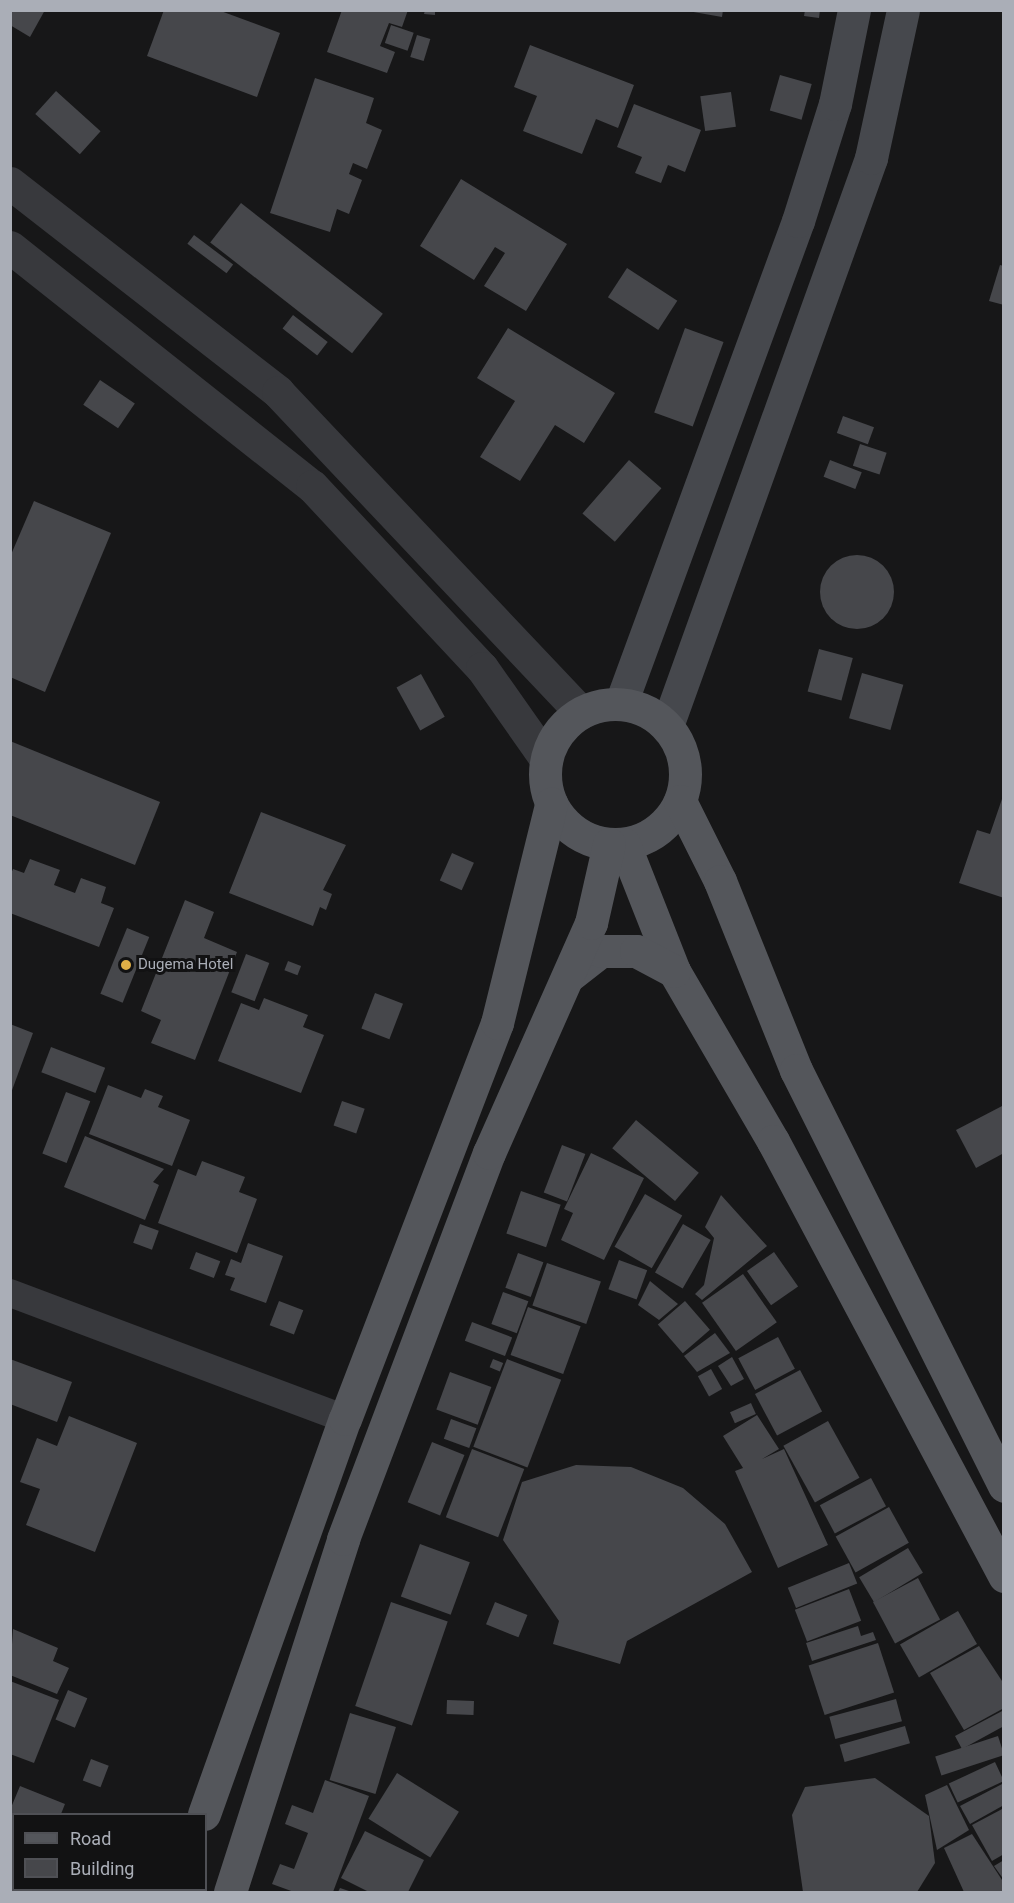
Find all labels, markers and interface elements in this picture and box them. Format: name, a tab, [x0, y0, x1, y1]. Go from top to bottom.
place label: Dugema Hotel	[138, 956, 233, 974]
marker: Dugema Hotel	[119, 958, 133, 972]
legend	[12, 1813, 207, 1891]
text: Road	[70, 1828, 111, 1849]
text: Building	[70, 1858, 134, 1879]

